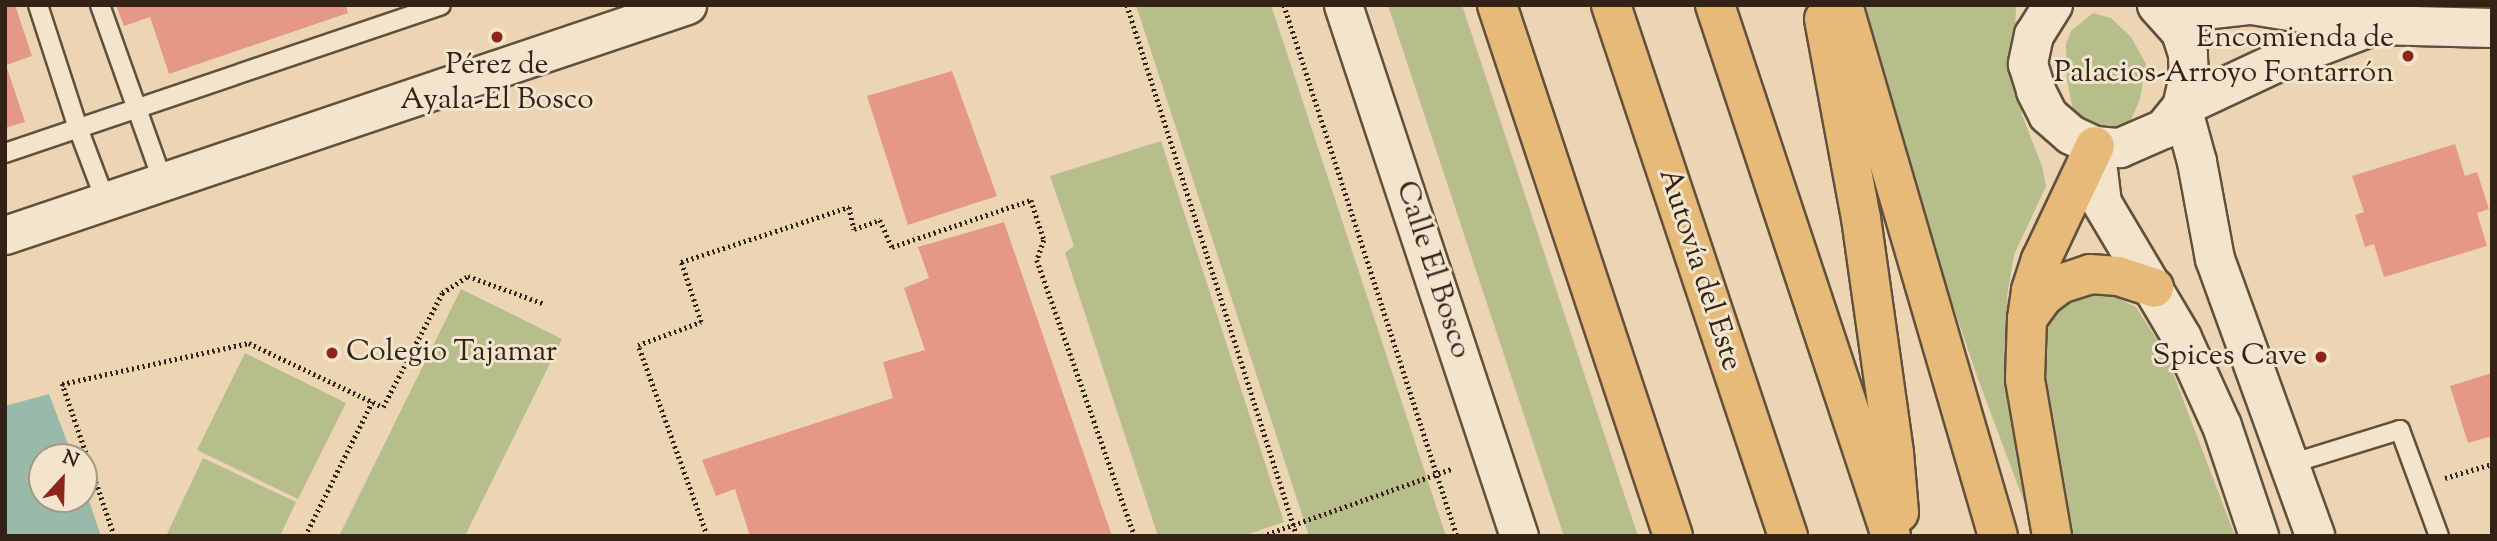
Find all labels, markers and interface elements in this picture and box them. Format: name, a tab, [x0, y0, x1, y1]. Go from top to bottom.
place label: Encomienda de Palacios-Arroyo Fontarrón	[2054, 21, 2394, 91]
marker: Pérez de Ayala-El Bosco	[489, 29, 505, 45]
place label: Pérez de Ayala-El Bosco	[400, 48, 594, 118]
marker: Encomienda de Palacios-Arroyo Fontarrón	[2400, 48, 2416, 64]
street label: Autovía del Este	[1649, 164, 1749, 376]
street label: Calle El Bosco	[1386, 177, 1478, 363]
place label: Colegio Tajamar	[346, 335, 557, 371]
place label: Spices Cave	[2152, 339, 2307, 375]
marker: Colegio Tajamar	[324, 345, 340, 361]
marker: Spices Cave	[2313, 349, 2329, 365]
north arrow	[28, 443, 98, 513]
text: N	[58, 445, 82, 475]

